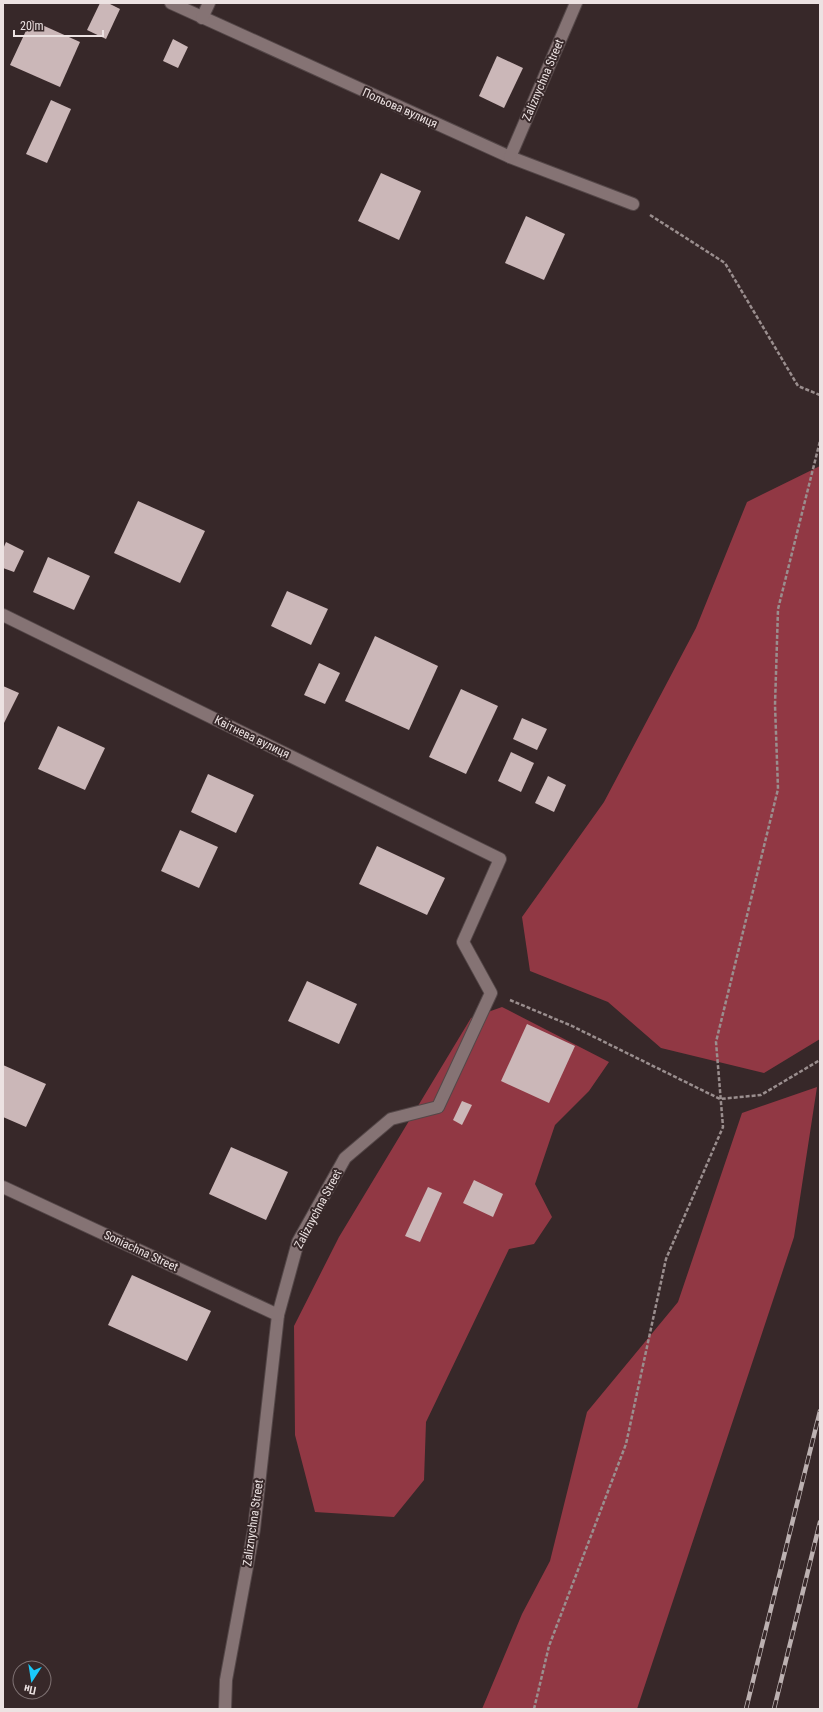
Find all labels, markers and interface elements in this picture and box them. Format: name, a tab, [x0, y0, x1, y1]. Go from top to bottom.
scale bar	[14, 12, 103, 38]
text: 20 m	[20, 19, 44, 33]
street label: Zaliznychna Street	[519, 37, 567, 123]
street label: Польова вулиця	[360, 85, 440, 131]
street label: Квітнева вулиця	[212, 713, 292, 761]
street label: Zaliznychna Street	[291, 1167, 345, 1251]
street label: Soniachna Street	[102, 1228, 181, 1275]
street label: Zaliznychna Street	[240, 1478, 266, 1567]
north arrow	[12, 1660, 52, 1700]
text: Пн	[23, 1682, 37, 1697]

